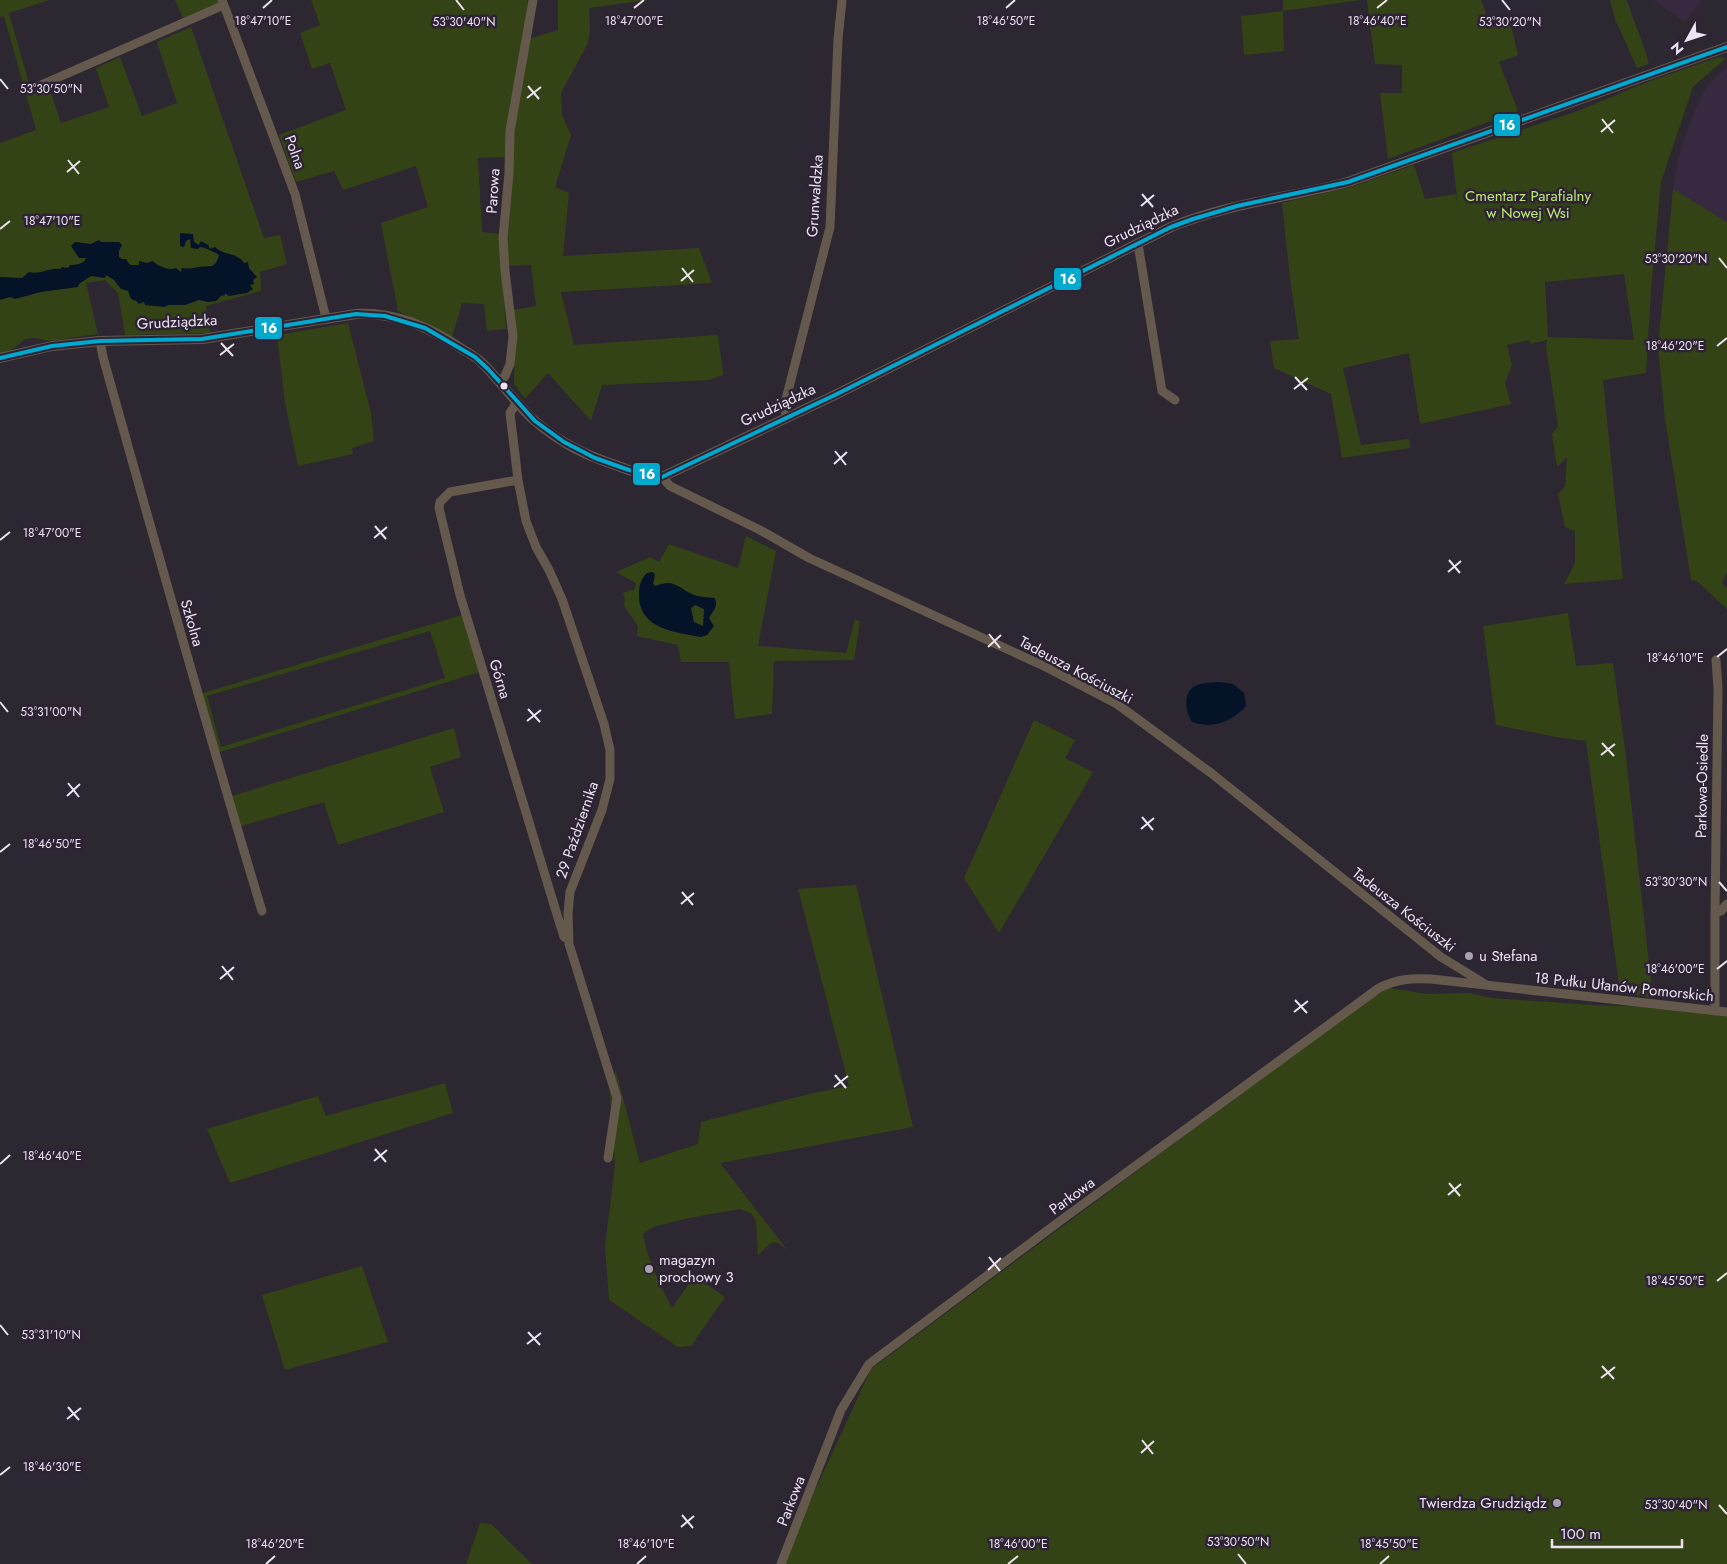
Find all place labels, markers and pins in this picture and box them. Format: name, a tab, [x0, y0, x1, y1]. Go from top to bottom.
unlabelled marker	[499, 381, 509, 391]
place label: u Stefana	[1479, 945, 1538, 967]
marker: u Stefana	[1463, 950, 1475, 962]
place label: magazyn prochowy 3	[659, 1249, 734, 1288]
marker: magazyn prochowy 3	[643, 1263, 655, 1275]
place label: Twierdza Grudziądz	[1420, 1492, 1547, 1514]
marker: Twierdza Grudziądz	[1551, 1497, 1563, 1509]

